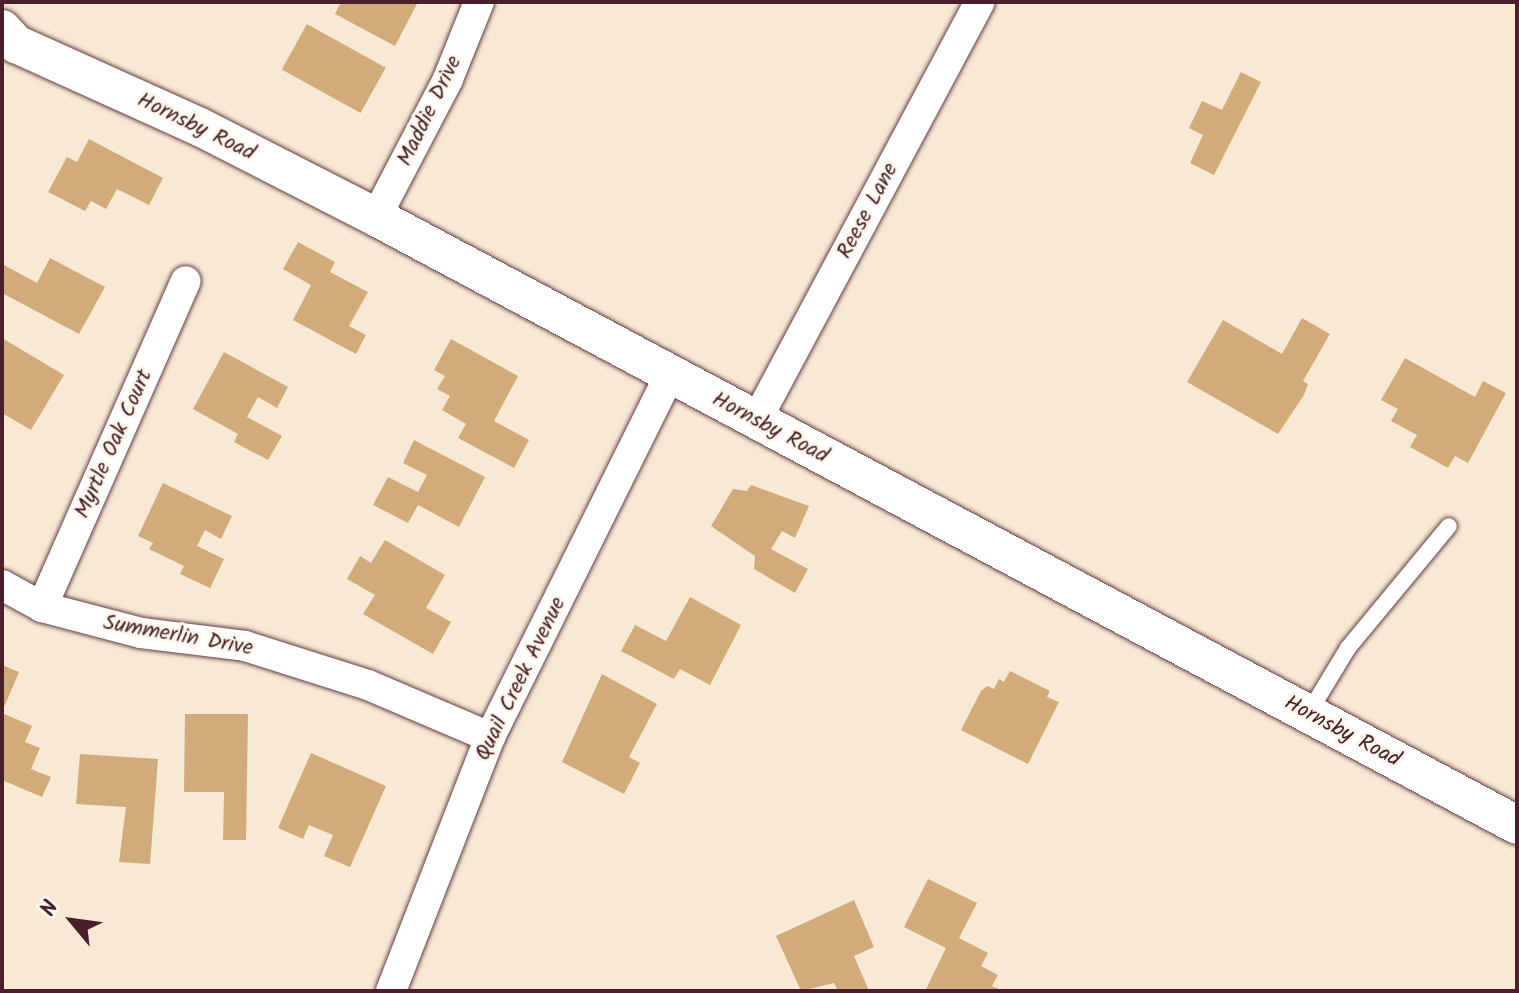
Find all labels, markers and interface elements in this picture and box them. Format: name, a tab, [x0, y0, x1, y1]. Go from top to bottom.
street label: Maddie Drive	[392, 52, 468, 170]
street label: Hornsby Road	[133, 87, 259, 167]
street label: Reese Lane	[832, 159, 904, 263]
street label: Myrtle Oak Court	[69, 366, 159, 522]
street label: Hornsby Road	[707, 386, 833, 470]
street label: Quail Creek Avenue	[470, 593, 572, 765]
street label: Summerlin Drive	[101, 610, 255, 662]
street label: Hornsby Road	[1279, 690, 1405, 774]
north arrow	[32, 881, 112, 961]
text: N	[32, 895, 69, 924]

